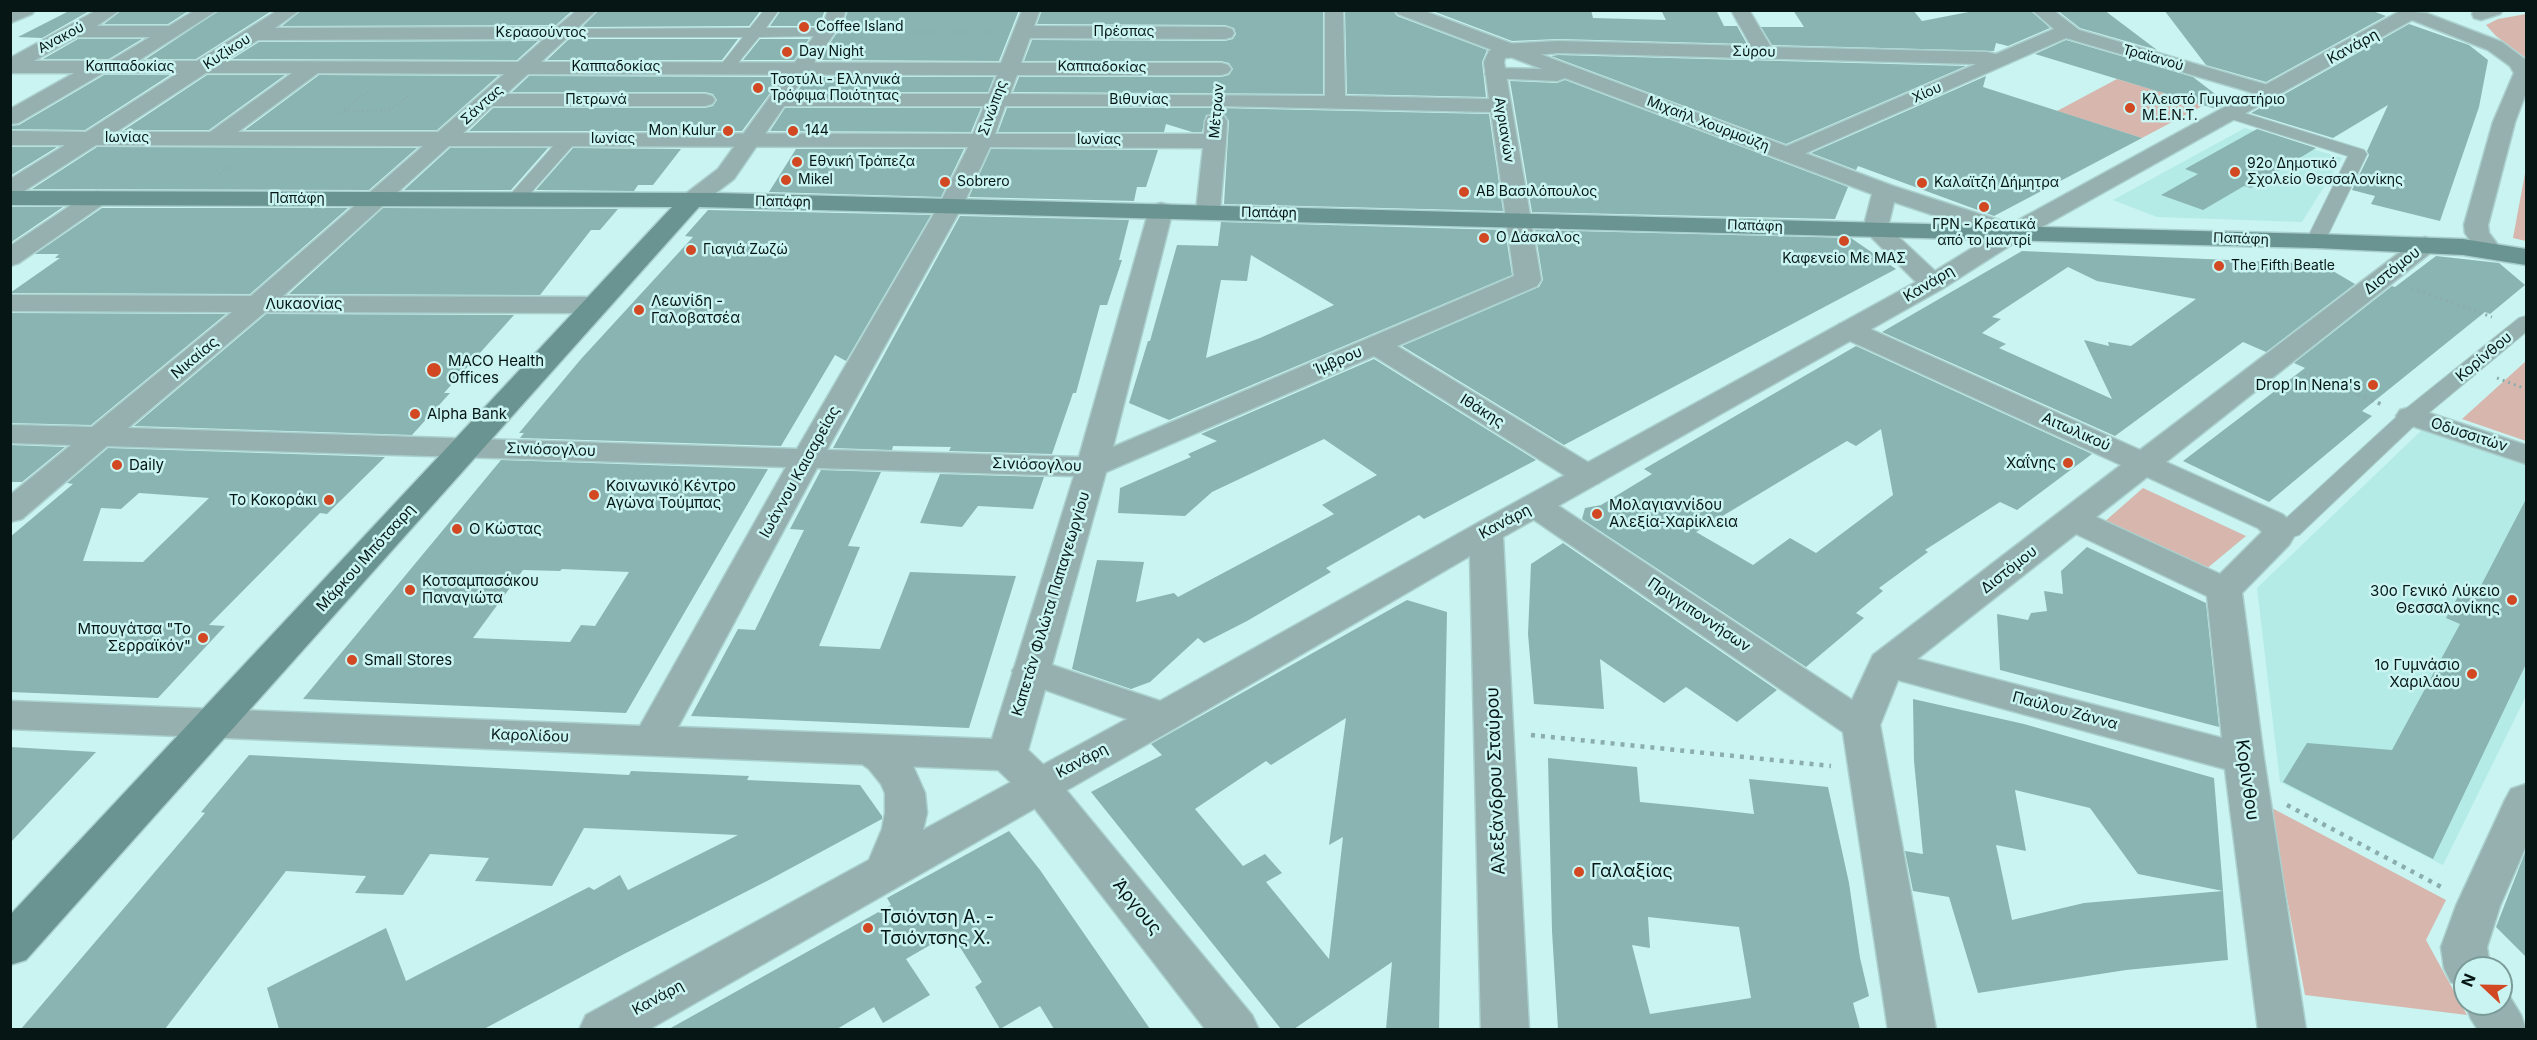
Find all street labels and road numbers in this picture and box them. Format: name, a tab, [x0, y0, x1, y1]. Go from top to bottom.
street label: Ανακού	[35, 19, 87, 57]
street label: Πρέσπας	[1093, 24, 1155, 40]
street label: Κερασούντος	[495, 25, 587, 41]
street label: Κανάρη	[2324, 26, 2382, 68]
street label: Κυζίκου	[200, 31, 254, 73]
street label: Τραϊανού	[2120, 41, 2186, 75]
street label: Σύρου	[1732, 43, 1776, 61]
street label: Καππαδοκίας	[1057, 58, 1147, 76]
street label: Καππαδοκίας	[86, 59, 174, 75]
street label: Καππαδοκίας	[572, 59, 660, 75]
street label: Σινώπης	[975, 78, 1011, 138]
street label: Χίου	[1910, 79, 1944, 107]
street label: Σάντας	[457, 82, 507, 128]
street label: Μέτρων	[1206, 83, 1228, 139]
street label: Πετρωνά	[565, 92, 627, 108]
street label: Βιθυνίας	[1109, 92, 1169, 108]
street label: Μιχαήλ Χουρμούζη	[1644, 93, 1772, 155]
street label: Αγριανών	[1491, 96, 1517, 164]
street label: Ιωνίας	[105, 130, 149, 146]
street label: Ιωνίας	[591, 131, 635, 147]
street label: Ιωνίας	[1077, 132, 1121, 148]
street label: Παπάφη	[269, 191, 325, 207]
street label: Παπάφη	[755, 193, 811, 211]
street label: Παπάφη	[1241, 204, 1297, 222]
street label: Παπάφη	[1727, 217, 1783, 235]
street label: Παπάφη	[2213, 230, 2269, 248]
street label: Διστόμου	[2360, 243, 2424, 299]
street label: Κανάρη	[1900, 262, 1958, 306]
street label: Λυκαονίας	[265, 295, 343, 313]
street label: Κορίνθου	[2452, 328, 2516, 386]
street label: Νικαίας	[168, 333, 222, 383]
street label: Ίμβρου	[1311, 343, 1365, 379]
street label: Ιθάκης	[1457, 390, 1507, 432]
street label: Ιωάννου Καισαρείας	[756, 403, 844, 541]
street label: Αιτωλικού	[2039, 409, 2113, 455]
street label: Οδυσσιτών	[2428, 414, 2510, 456]
street label: Σινιόσογλου	[506, 439, 596, 461]
street label: Σινιόσογλου	[992, 454, 1082, 476]
street label: Καπετάν Φιλώτα Παπαγεωργίου	[1008, 490, 1094, 718]
street label: Μάρκου Μπότσαρη	[313, 501, 419, 615]
street label: Κανάρη	[1476, 501, 1534, 543]
street label: Διστόμου	[1977, 542, 2041, 598]
street label: Πριγγιποννήσων	[1644, 574, 1754, 656]
street label: Αλεξάνδρου Σταύρου	[1482, 687, 1510, 875]
street label: Παύλου Ζάννα	[2010, 688, 2120, 734]
street label: Καρολίδου	[491, 726, 569, 746]
street label: Κορίνθου	[2231, 738, 2263, 822]
street label: Κανάρη	[1053, 740, 1111, 782]
street label: Άργους	[1108, 875, 1166, 939]
street label: Κανάρη	[629, 977, 687, 1019]

